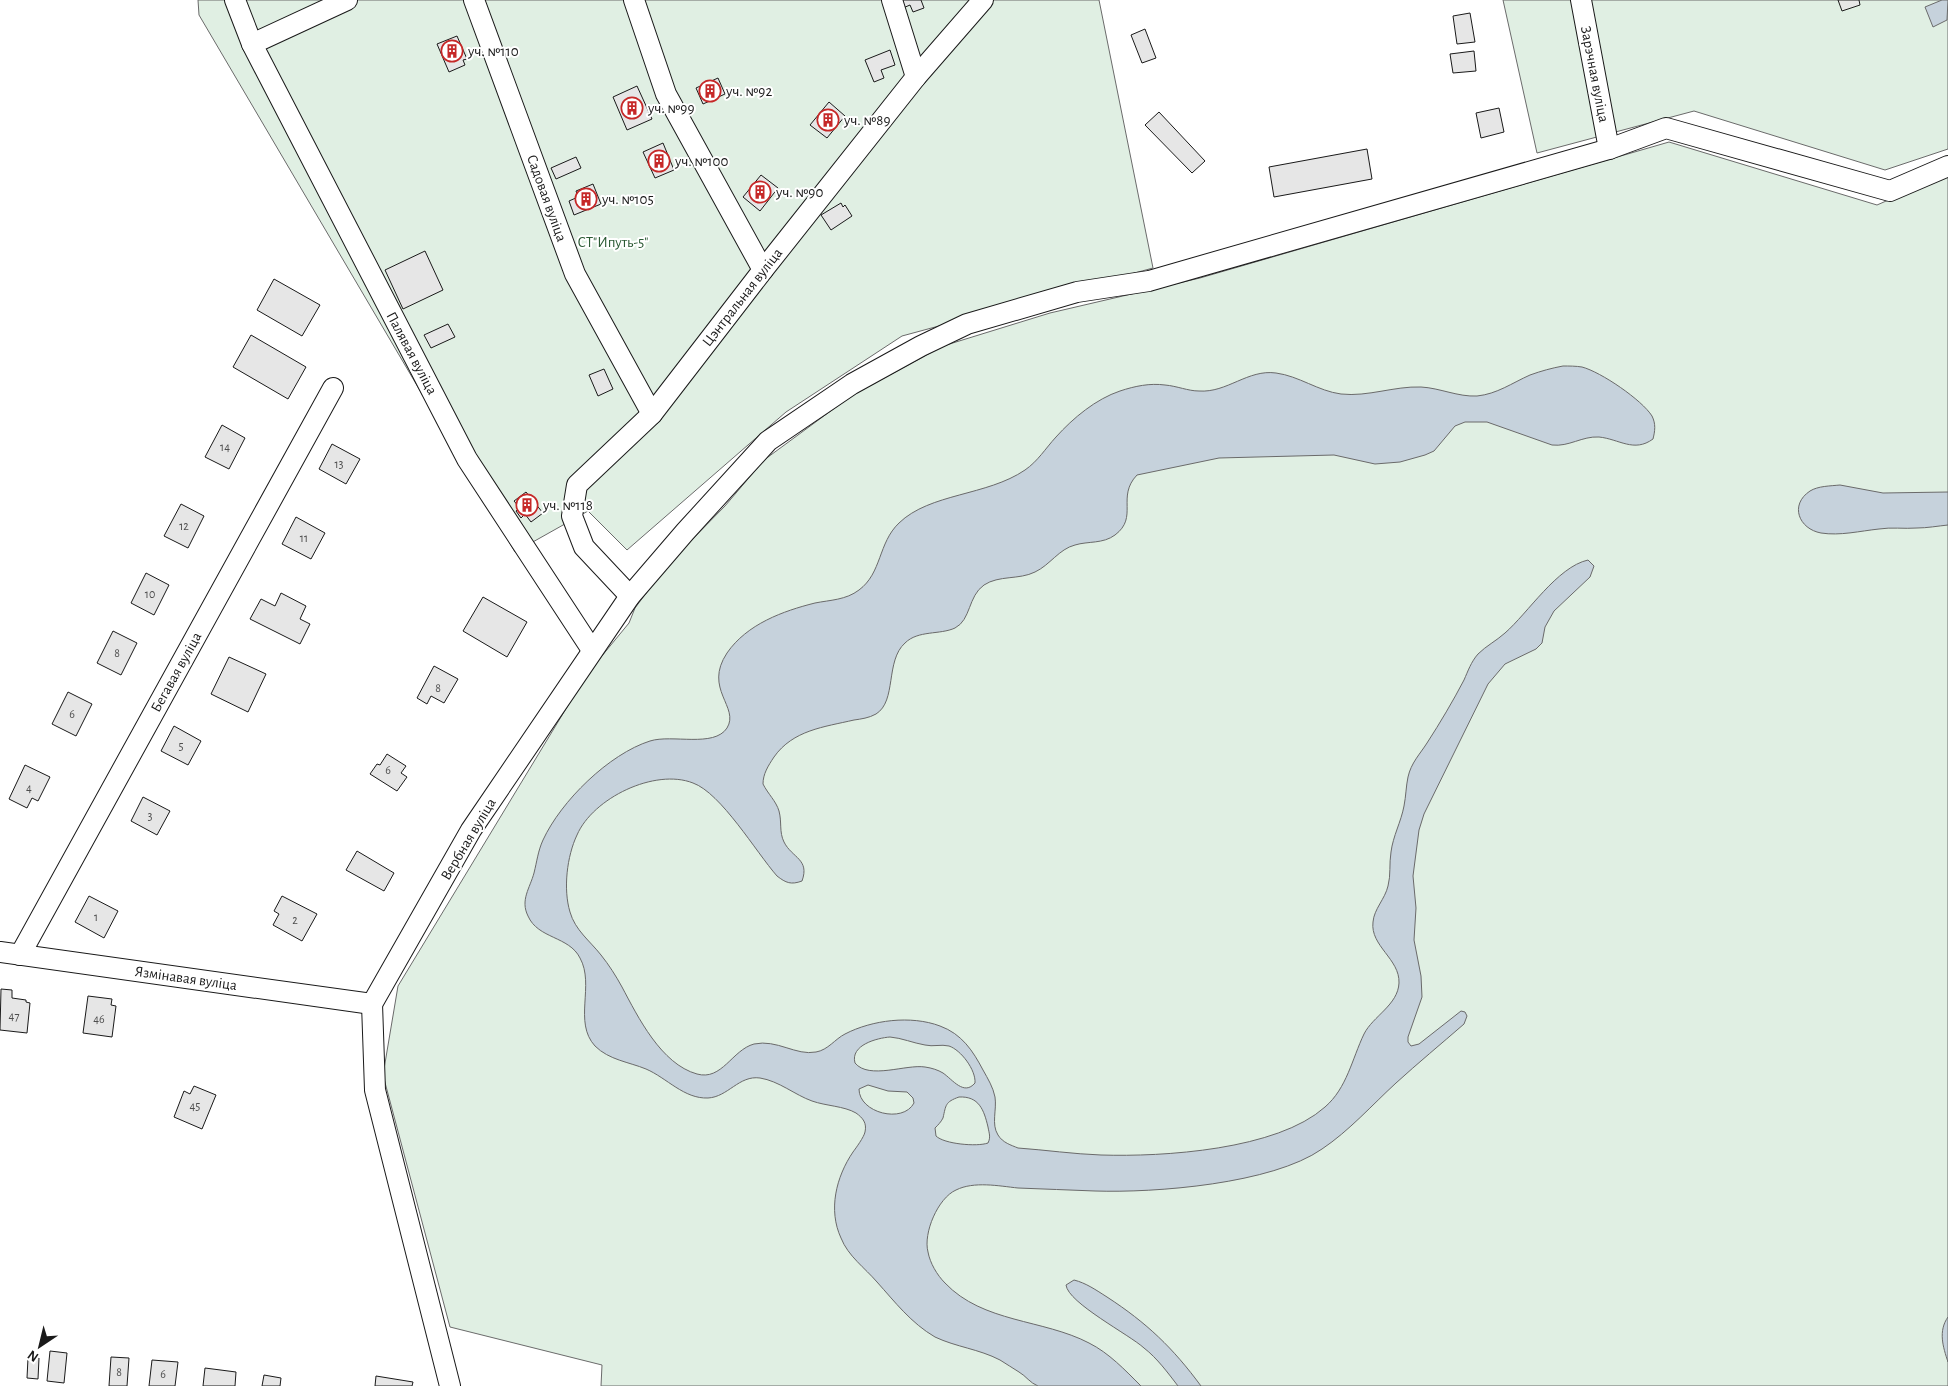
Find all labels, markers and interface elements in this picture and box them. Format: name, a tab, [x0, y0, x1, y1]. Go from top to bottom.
street label: Зарэчная вуліца	[1578, 25, 1611, 124]
building icon: уч. №110	[440, 39, 464, 63]
place label: уч. №110	[467, 44, 519, 59]
building icon: уч. №92	[698, 79, 722, 103]
place label: уч. №92	[725, 84, 772, 99]
building icon: уч. №99	[620, 96, 644, 120]
place label: уч. №99	[647, 101, 694, 116]
building icon: уч. №89	[816, 108, 840, 132]
place label: уч. №89	[843, 113, 891, 128]
building icon: уч. №100	[647, 149, 671, 173]
street label: Садовая вуліца	[524, 153, 569, 244]
place label: уч. №100	[674, 154, 728, 169]
building icon: уч. №90	[748, 180, 772, 204]
place label: уч. №90	[775, 185, 823, 200]
building icon: уч. №105	[574, 187, 598, 211]
place label: уч. №105	[601, 192, 654, 207]
park label: СТ"Ипуть-5"	[577, 235, 649, 250]
street label: Цэнтральная вуліца	[700, 245, 785, 349]
street label: Палявая вуліца	[383, 309, 440, 397]
house number: 14	[220, 441, 230, 453]
house number: 13	[334, 458, 344, 470]
building icon: уч. №118	[515, 493, 539, 517]
place label: уч. №118	[542, 498, 593, 513]
house number: 12	[179, 520, 189, 532]
house number: 11	[300, 532, 308, 544]
house number: 10	[145, 588, 155, 600]
street label: Бегавая вуліца	[148, 630, 205, 715]
house number: 8	[114, 647, 120, 659]
house number: 8	[435, 682, 441, 694]
house number: 6	[69, 708, 75, 720]
house number: 5	[178, 740, 184, 752]
house number: 6	[385, 764, 391, 776]
house number: 4	[26, 782, 32, 794]
street label: Вербная вуліца	[438, 796, 499, 883]
house number: 3	[148, 810, 153, 822]
house number: 1	[94, 911, 98, 923]
house number: 2	[292, 914, 298, 926]
street label: Язмінавая вуліца	[134, 964, 238, 993]
house number: 47	[9, 1010, 19, 1022]
house number: 46	[93, 1013, 105, 1025]
house number: 45	[190, 1100, 200, 1112]
north arrow	[15, 1321, 65, 1371]
text: N	[25, 1347, 41, 1364]
house number: 8	[116, 1366, 122, 1378]
house number: 6	[160, 1368, 166, 1380]

